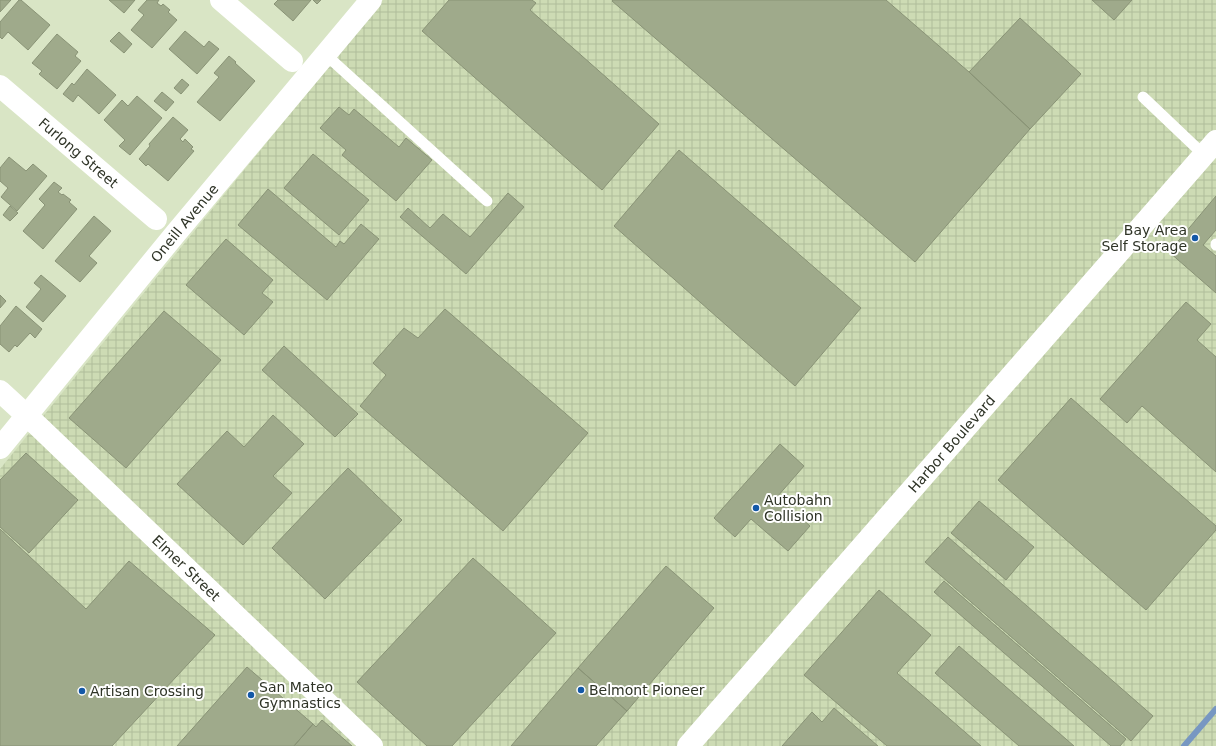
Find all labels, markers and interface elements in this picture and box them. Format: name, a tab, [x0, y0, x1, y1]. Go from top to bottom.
street label: Furlong Street	[35, 115, 122, 191]
street label: Oneill Avenue	[148, 181, 222, 265]
place label: Bay Area Self Storage	[1101, 222, 1187, 254]
marker: Bay Area Self Storage	[1190, 233, 1200, 243]
street label: Harbor Boulevard	[905, 392, 998, 496]
place label: Autobahn Collision	[764, 492, 832, 524]
marker: Autobahn Collision	[751, 503, 761, 513]
street label: Elmer Street	[149, 532, 224, 605]
place label: San Mateo Gymnastics	[259, 679, 341, 711]
place label: Belmont Pioneer	[589, 682, 705, 698]
place label: Artisan Crossing	[90, 683, 204, 699]
marker: Belmont Pioneer	[576, 685, 586, 695]
marker: Artisan Crossing	[77, 686, 87, 696]
marker: San Mateo Gymnastics	[246, 690, 256, 700]

